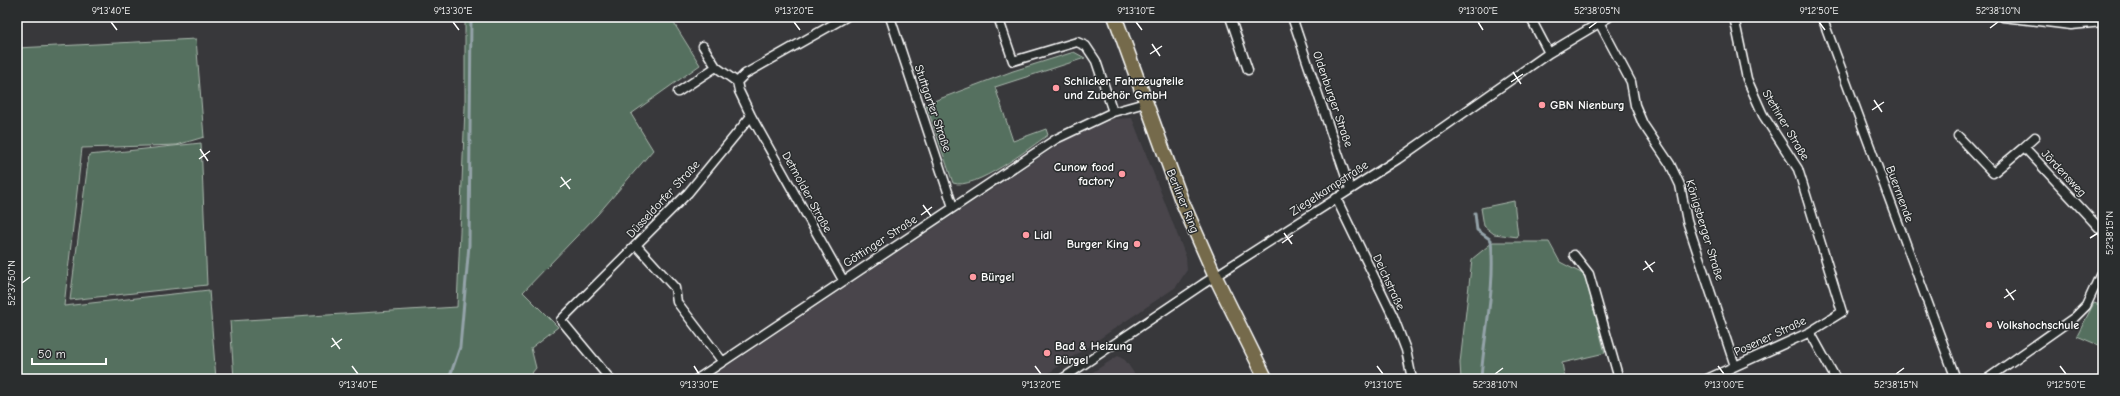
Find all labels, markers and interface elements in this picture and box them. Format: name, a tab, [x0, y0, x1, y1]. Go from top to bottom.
text: 9°13'40"E	[92, 5, 130, 17]
text: 9°13'30"E	[434, 5, 472, 17]
text: 9°13'20"E	[775, 5, 813, 17]
text: 9°13'10"E	[1117, 5, 1155, 17]
text: 9°13'00"E	[1458, 5, 1498, 17]
text: 52°38'05"N	[1574, 5, 1620, 17]
text: 9°12'50"E	[1799, 5, 1839, 17]
text: 52°38'10"N	[1976, 5, 2020, 17]
street label: Oldenburger Straße	[1310, 49, 1356, 149]
street label: Stuttgarter Straße	[912, 63, 954, 153]
place label: Schlicker Fahrzeugteile und Zubehör GmbH	[1064, 74, 1184, 102]
marker: Schlicker Fahrzeugteile und Zubehör GmbH	[1051, 83, 1061, 93]
street label: Stettiner Straße	[1759, 87, 1813, 163]
place label: GBN Nienburg	[1550, 98, 1625, 112]
marker: GBN Nienburg	[1537, 100, 1547, 110]
street label: Jördensweg	[2039, 146, 2089, 200]
street label: Detmolder Straße	[779, 149, 835, 235]
street label: Düsseldorfer Straße	[624, 157, 702, 241]
street label: Ziegelkampstraße	[1287, 158, 1371, 218]
place label: Cunow food factory	[1054, 160, 1114, 188]
street label: Buermende	[1883, 164, 1917, 224]
street label: Berliner Ring	[1164, 167, 1202, 235]
marker: Cunow food factory	[1117, 169, 1127, 179]
street label: Königsberger Straße	[1683, 178, 1727, 282]
text: 52°38'15"N	[2104, 211, 2116, 255]
street label: Göttinger Straße	[840, 212, 920, 270]
place label: Lidl	[1034, 228, 1052, 242]
marker: Lidl	[1021, 230, 1031, 240]
place label: Burger King	[1067, 237, 1129, 251]
marker: Burger King	[1132, 239, 1142, 249]
street label: Deichstraße	[1370, 252, 1408, 312]
text: 52°37'50"N	[6, 260, 18, 306]
place label: Bürgel	[981, 270, 1014, 284]
marker: Bürgel	[968, 272, 978, 282]
street label: Posener Straße	[1732, 313, 1808, 359]
place label: Volkshochschule	[1997, 318, 2079, 332]
marker: Volkshochschule	[1984, 320, 1994, 330]
place label: Bad & Heizung Bürgel	[1055, 339, 1133, 367]
scale bar	[32, 340, 106, 366]
text: 50 m	[38, 347, 66, 361]
marker: Bad & Heizung Bürgel	[1042, 348, 1052, 358]
text: 9°13'40"E	[339, 379, 377, 391]
text: 9°13'30"E	[680, 379, 718, 391]
text: 9°13'20"E	[1022, 379, 1060, 391]
text: 9°13'10"E	[1364, 379, 1402, 391]
text: 52°38'10"N	[1473, 379, 1517, 391]
text: 9°13'00"E	[1704, 379, 1744, 391]
text: 52°38'15"N	[1874, 379, 1918, 391]
text: 9°12'50"E	[2046, 379, 2086, 391]

